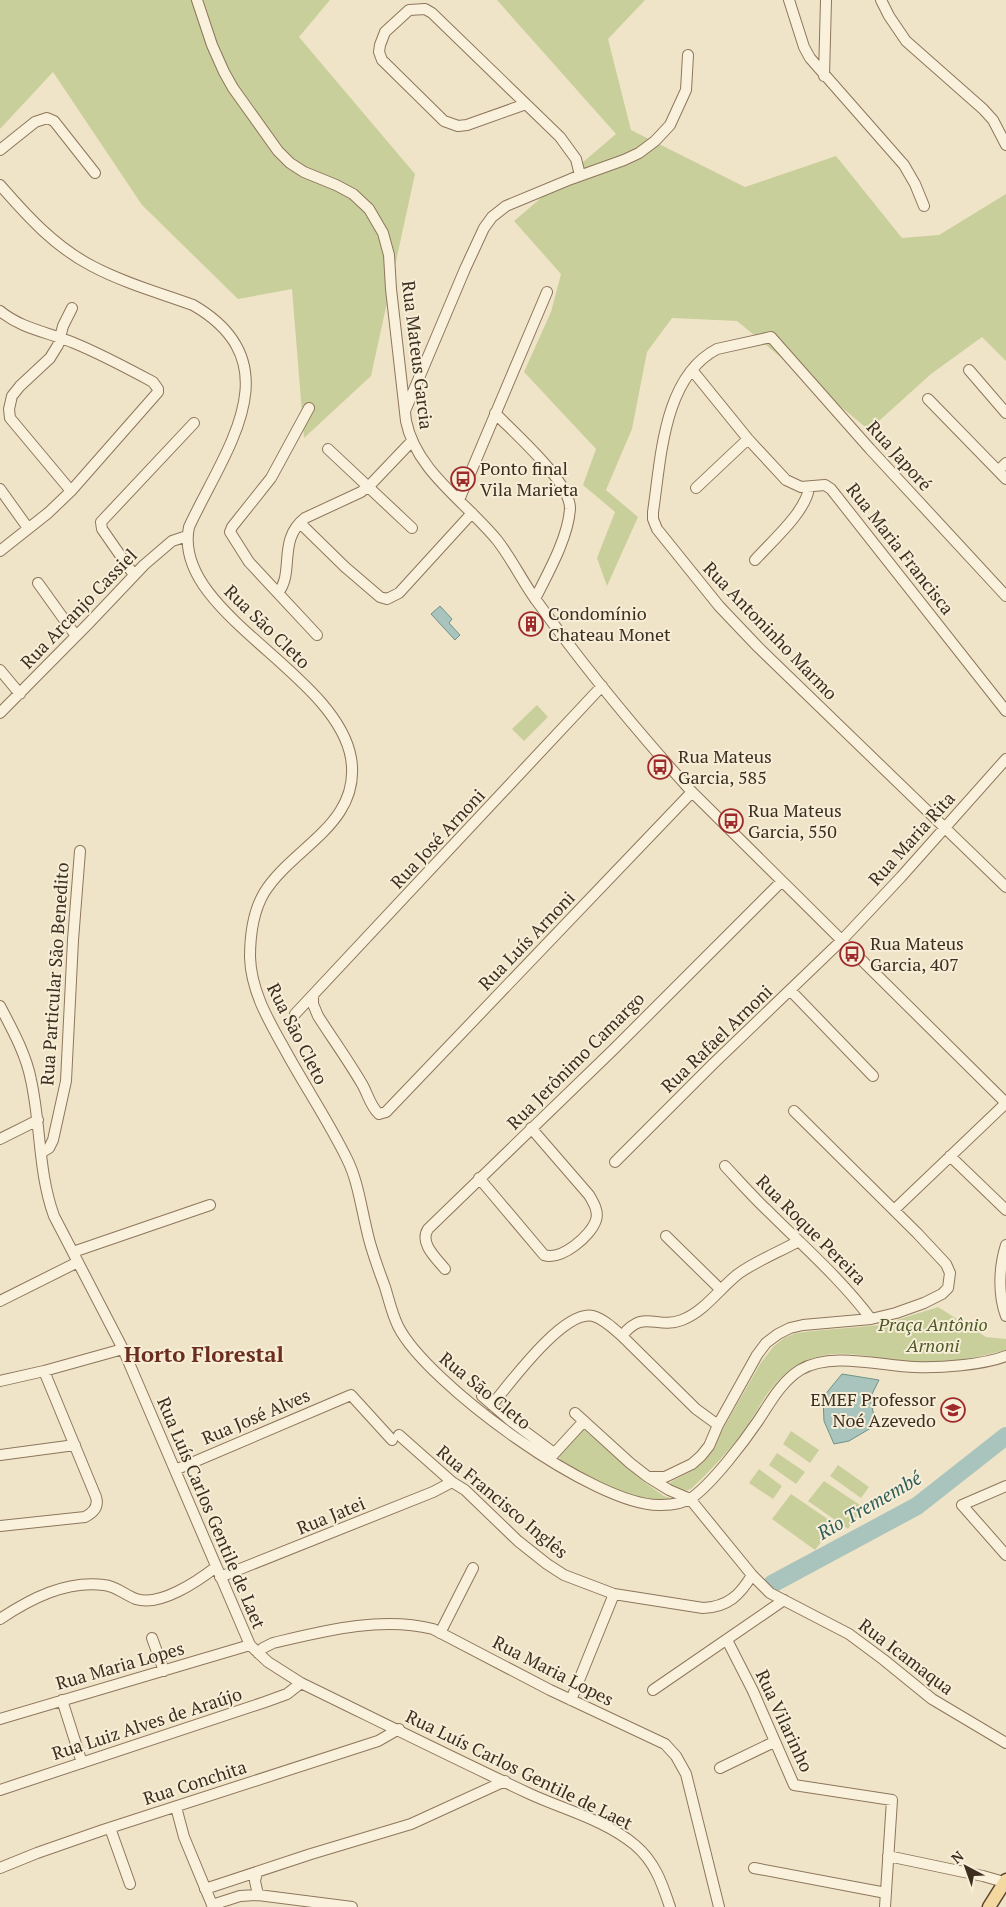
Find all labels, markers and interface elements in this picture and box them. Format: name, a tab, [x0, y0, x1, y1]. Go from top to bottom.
street label: Rua Mateus Garcia	[397, 279, 439, 431]
street label: Rua Japoré	[862, 415, 938, 496]
place label: Ponto final Vila Marieta	[480, 456, 578, 501]
bus stop icon: Ponto final Vila Marieta	[450, 466, 476, 492]
street label: Rua Maria Francisca	[842, 477, 960, 619]
street label: Rua Arcanjo Cassiel	[15, 543, 142, 673]
street label: Rua Antoninho Marmo	[698, 556, 843, 705]
street label: Rua São Cleto	[219, 579, 316, 674]
place label: Condomínio Chateau Monet	[548, 601, 671, 646]
building icon: Condomínio Chateau Monet	[518, 611, 544, 637]
place label: Rua Mateus Garcia, 585	[678, 744, 772, 789]
bus stop icon: Rua Mateus Garcia, 585	[647, 754, 673, 780]
street label: Rua José Arnoni	[385, 783, 490, 893]
street label: Rua Maria Rita	[863, 786, 960, 890]
place label: Rua Mateus Garcia, 550	[748, 798, 842, 843]
bus stop icon: Rua Mateus Garcia, 550	[718, 808, 744, 834]
street label: Rua Particular São Benedito	[34, 862, 74, 1086]
street label: Rua Luís Arnoni	[473, 886, 580, 995]
place label: Rua Mateus Garcia, 407	[870, 931, 964, 976]
bus stop icon: Rua Mateus Garcia, 407	[839, 941, 865, 967]
street label: Rua São Cleto	[262, 979, 334, 1088]
street label: Rua Rafael Arnoni	[656, 979, 777, 1097]
street label: Rua Jerônimo Camargo	[501, 986, 649, 1134]
street label: Rua Roque Pereira	[751, 1169, 872, 1290]
park label: Praça Antônio Arnoni	[877, 1312, 988, 1357]
district label: Horto Florestal	[124, 1339, 284, 1368]
street label: Rua São Cleto	[435, 1346, 536, 1435]
street label: Rua José Alves	[198, 1382, 314, 1450]
place label: EMEF Professor Noé Azevedo	[810, 1387, 936, 1432]
street label: Rua Luís Carlos Gentile de Laet	[152, 1393, 272, 1632]
school or university icon: EMEF Professor Noé Azevedo	[940, 1397, 966, 1423]
street label: Rua Francisco Inglês	[432, 1439, 573, 1563]
water label: Rio Tremembé	[811, 1464, 926, 1545]
street label: Rua Jatei	[293, 1491, 368, 1540]
street label: Rua Icamaqua	[854, 1613, 959, 1700]
street label: Rua Maria Lopes	[489, 1629, 618, 1711]
street label: Rua Maria Lopes	[53, 1635, 187, 1695]
street label: Rua Vilarinho	[751, 1665, 819, 1776]
street label: Rua Luiz Alves de Araújo	[49, 1681, 245, 1765]
street label: Rua Luís Carlos Gentile de Laet	[402, 1704, 637, 1835]
street label: Rua Conchita	[140, 1754, 249, 1810]
north arrow	[941, 1842, 991, 1892]
text: N	[947, 1846, 968, 1867]

